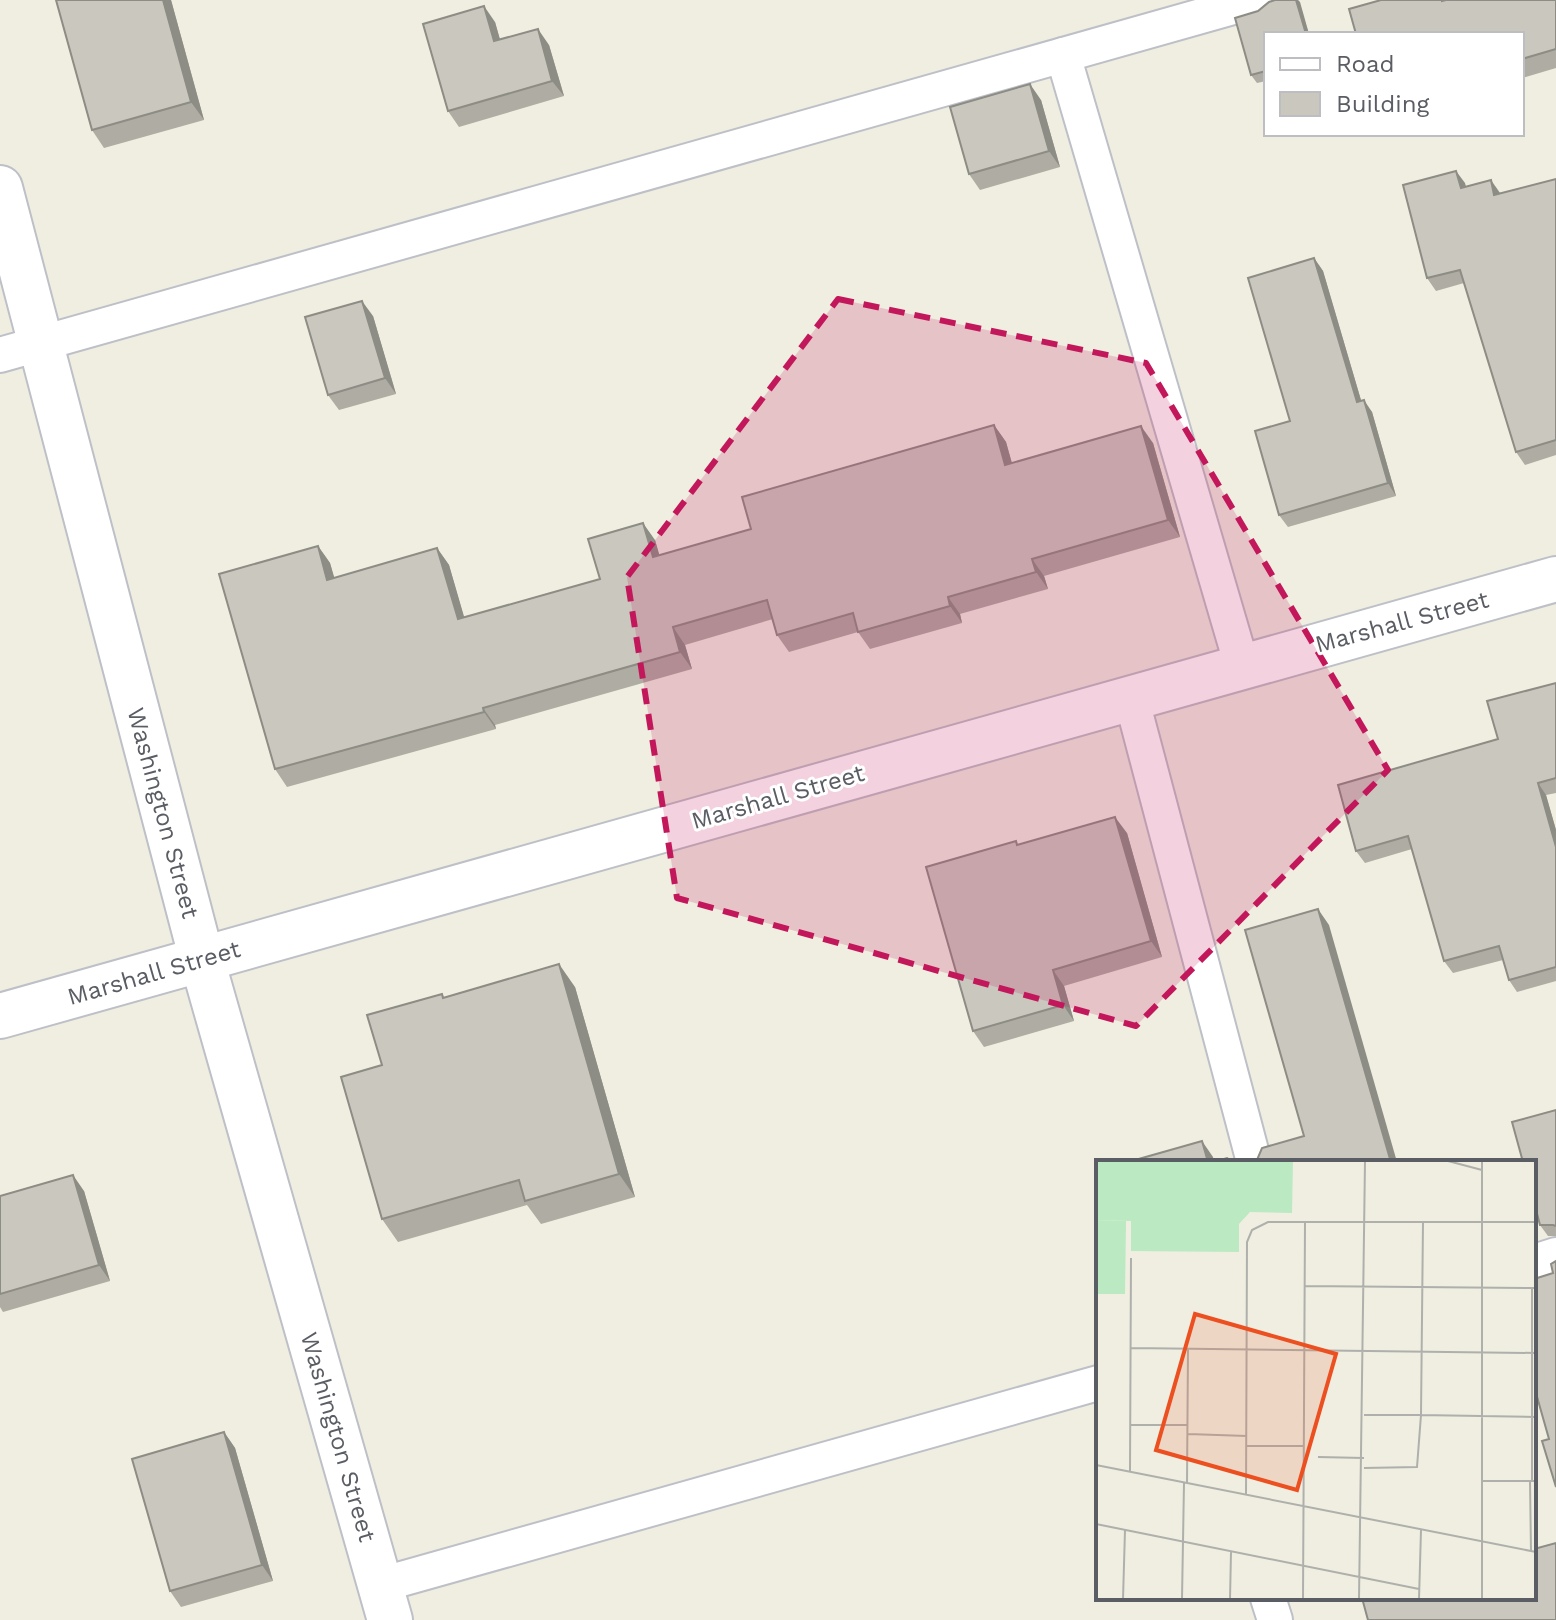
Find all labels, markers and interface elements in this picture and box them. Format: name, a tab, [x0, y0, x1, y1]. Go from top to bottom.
legend	[1264, 32, 1524, 136]
text: Road	[1336, 50, 1395, 78]
text: Building	[1336, 90, 1429, 118]
street label: Marshall Street	[1312, 585, 1492, 659]
street label: Washington Street	[121, 705, 205, 921]
street label: Marshall Street	[688, 759, 868, 835]
street label: Marshall Street	[64, 935, 244, 1011]
inset map	[1096, 1160, 1536, 1600]
street label: Washington Street	[295, 1329, 381, 1545]

